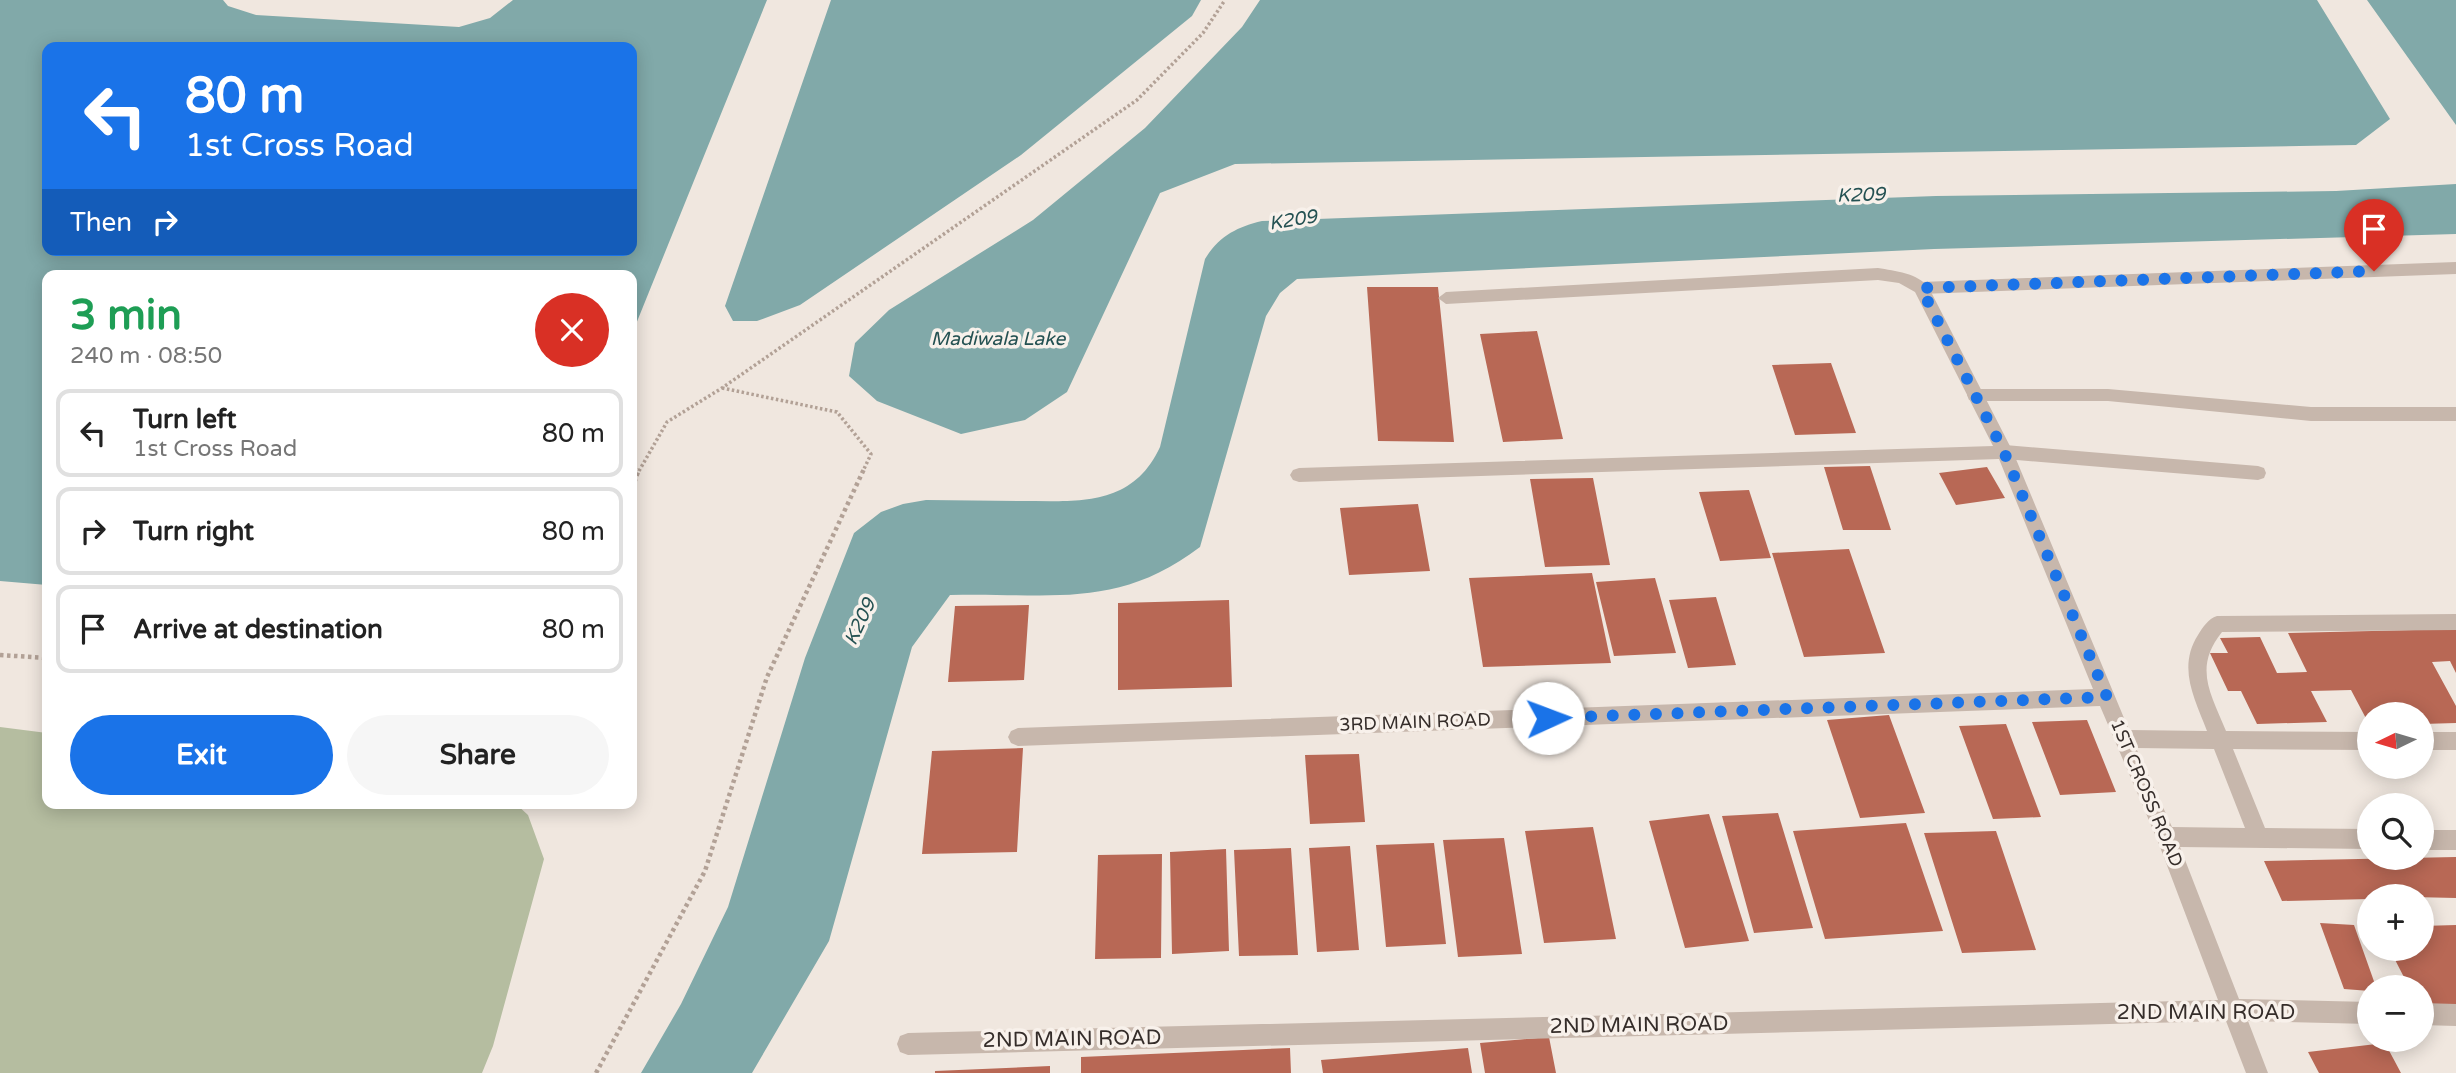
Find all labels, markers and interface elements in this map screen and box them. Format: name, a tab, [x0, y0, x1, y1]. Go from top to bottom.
text: 80 m	[185, 67, 304, 126]
icon: left	[70, 70, 161, 161]
text: 1st Cross Road	[185, 127, 414, 165]
water label: K209	[1836, 183, 1887, 207]
pin	[2344, 199, 2404, 271]
icon: right	[146, 203, 184, 241]
water label: K209	[1267, 205, 1320, 235]
text: Then	[70, 207, 132, 238]
icon: arrive	[2355, 210, 2393, 248]
text: 3 min	[70, 290, 182, 341]
button: close	[535, 293, 609, 367]
water label: Madiwala Lake	[931, 328, 1066, 350]
text: 240 m · 08:50	[70, 342, 222, 370]
text: Turn left	[133, 404, 236, 435]
icon: left	[74, 414, 112, 452]
text: 80 m	[542, 418, 605, 449]
text: 1st Cross Road	[133, 435, 297, 463]
icon: right	[74, 512, 112, 550]
text: Turn right	[133, 516, 254, 547]
text: 80 m	[542, 516, 605, 547]
water label: K209	[840, 594, 881, 649]
icon: arrive	[74, 610, 112, 648]
text: Arrive at destination	[133, 614, 383, 645]
text: 80 m	[542, 614, 605, 645]
position arrow	[1511, 681, 1585, 755]
north arrow	[2357, 702, 2434, 779]
map controls	[2357, 702, 2434, 1052]
street label: 3RD MAIN ROAD	[1339, 708, 1491, 736]
button: Exit	[70, 715, 333, 795]
button: Share	[347, 715, 609, 795]
street label: 1ST CROSS ROAD	[2106, 716, 2188, 870]
button: search	[2357, 793, 2434, 870]
button: +	[2357, 884, 2434, 961]
button: −	[2357, 975, 2434, 1052]
street label: 2ND MAIN ROAD	[2117, 1000, 2295, 1025]
street label: 2ND MAIN ROAD	[1549, 1011, 1729, 1039]
street label: 2ND MAIN ROAD	[982, 1025, 1162, 1053]

